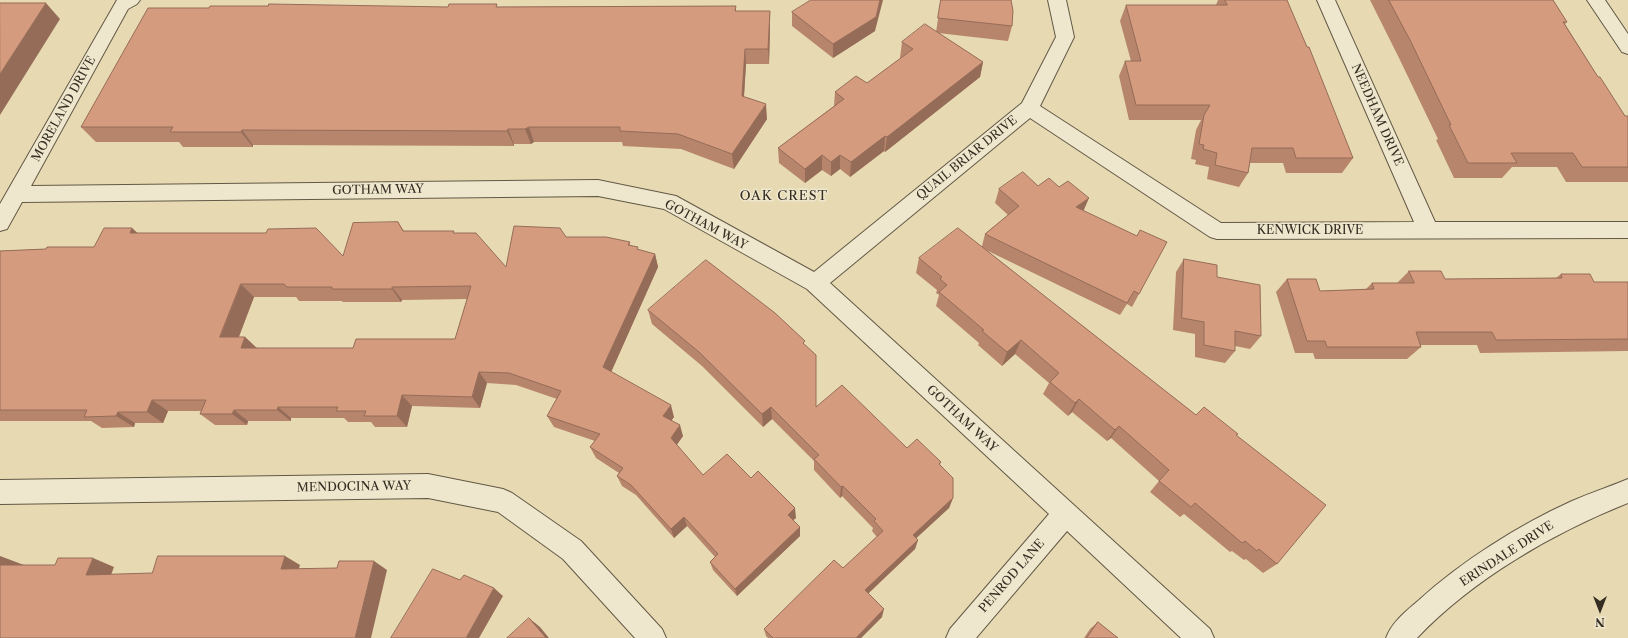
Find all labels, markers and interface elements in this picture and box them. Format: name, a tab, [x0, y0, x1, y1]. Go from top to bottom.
street label: MORELAND DRIVE	[29, 54, 99, 164]
street label: NEEDHAM DRIVE	[1348, 62, 1406, 168]
street label: QUAIL BRIAR DRIVE	[914, 113, 1020, 203]
street label: GOTHAM WAY	[332, 182, 424, 198]
district label: OAK CREST	[740, 188, 828, 204]
street label: GOTHAM WAY	[662, 197, 750, 253]
street label: KENWICK DRIVE	[1257, 224, 1363, 238]
street label: GOTHAM WAY	[924, 382, 1000, 456]
street label: MENDOCINA WAY	[297, 479, 411, 495]
street label: ERINDALE DRIVE	[1457, 518, 1557, 590]
street label: PENROD LANE	[976, 536, 1048, 616]
north arrow	[1580, 590, 1620, 630]
text: N	[1595, 615, 1605, 629]

